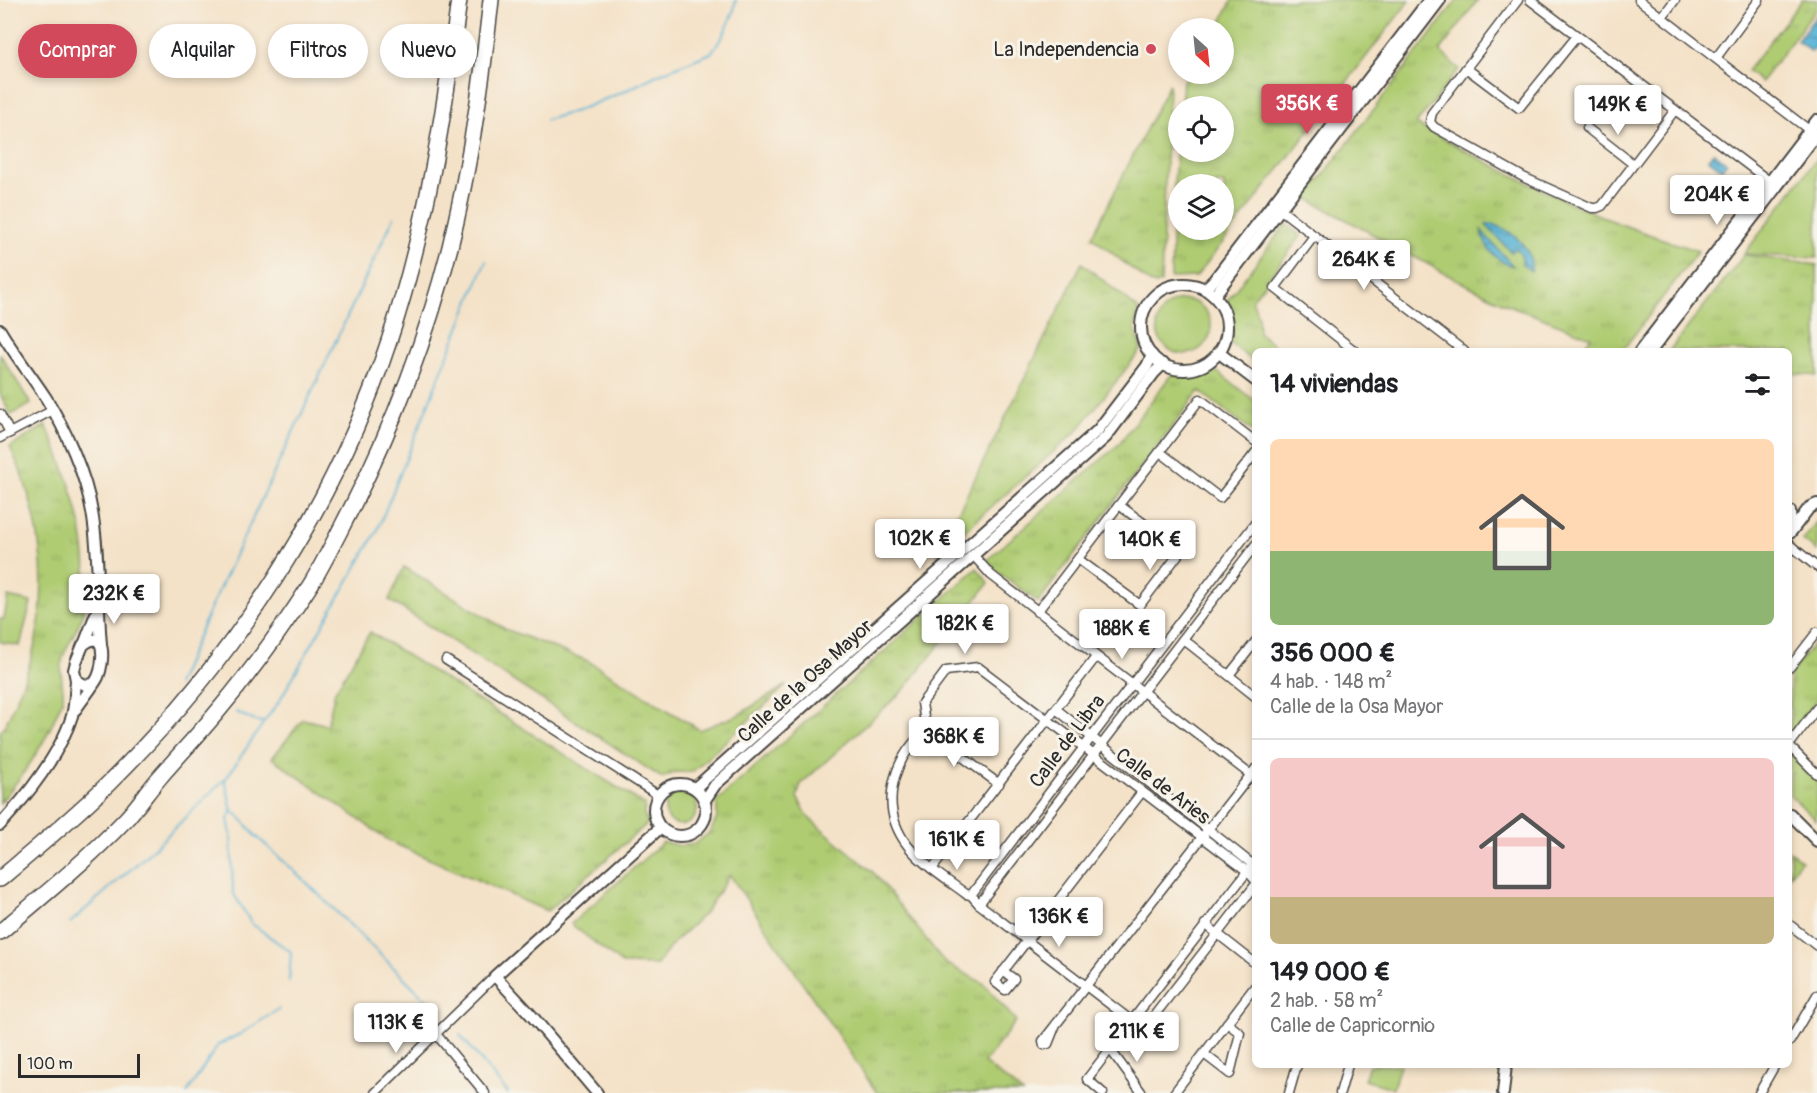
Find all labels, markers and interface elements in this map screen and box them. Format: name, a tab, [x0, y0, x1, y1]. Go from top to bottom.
north arrow	[1168, 18, 1234, 84]
map controls	[1168, 18, 1234, 240]
chip: Comprar	[18, 24, 137, 78]
chip: Alquilar	[149, 24, 256, 78]
chip: Filtros	[268, 24, 368, 78]
chip: Nuevo	[380, 24, 477, 78]
place label: La Independencia	[993, 37, 1139, 62]
marker: La Independencia	[1144, 42, 1158, 56]
pin: 356K €	[1258, 84, 1356, 135]
pin: 149K €	[1569, 85, 1667, 136]
text: 356K €	[1275, 91, 1339, 116]
text: 149K €	[1588, 92, 1648, 117]
button: locate	[1168, 96, 1234, 162]
button: layers	[1168, 174, 1234, 240]
pin: 204K €	[1668, 175, 1766, 226]
text: 204K €	[1684, 182, 1750, 207]
pin: 264K €	[1315, 240, 1413, 291]
text: 264K €	[1332, 247, 1396, 272]
text: 14 viviendas	[1270, 368, 1398, 400]
icon: filters	[1741, 368, 1774, 401]
icon: home	[1468, 478, 1576, 586]
pin: 102K €	[871, 519, 969, 570]
pin: 140K €	[1101, 520, 1199, 571]
text: 102K €	[889, 526, 951, 551]
text: 140K €	[1119, 527, 1181, 552]
pin: 232K €	[65, 574, 163, 625]
text: 232K €	[83, 581, 145, 606]
pin: 182K €	[916, 604, 1014, 655]
pin: 188K €	[1073, 609, 1171, 660]
text: 182K €	[936, 611, 994, 636]
street label: Calle de la Osa Mayor	[732, 614, 878, 748]
text: 188K €	[1093, 616, 1151, 641]
text: 356 000 €	[1270, 637, 1395, 669]
text: 4 hab. · 148 m²	[1270, 669, 1392, 694]
street label: Calle de Libra	[1024, 689, 1110, 793]
text: Calle de la Osa Mayor	[1270, 694, 1443, 719]
pin: 368K €	[905, 717, 1003, 768]
text: 368K €	[923, 724, 985, 749]
street label: Calle de Aries	[1111, 742, 1215, 830]
icon: home	[1468, 797, 1576, 905]
pin: 161K €	[908, 820, 1006, 871]
text: 161K €	[929, 827, 985, 852]
pin: 136K €	[1010, 897, 1108, 948]
text: 136K €	[1029, 904, 1089, 929]
text: 149 000 €	[1270, 956, 1390, 988]
text: 2 hab. · 58 m²	[1270, 988, 1383, 1013]
pin: 113K €	[347, 1003, 445, 1054]
text: 113K €	[368, 1010, 424, 1035]
pin: 211K €	[1088, 1012, 1186, 1063]
text: Calle de Capricornio	[1270, 1013, 1435, 1038]
text: 211K €	[1109, 1019, 1165, 1044]
scale bar	[18, 1051, 140, 1078]
text: 100 m	[27, 1054, 73, 1074]

